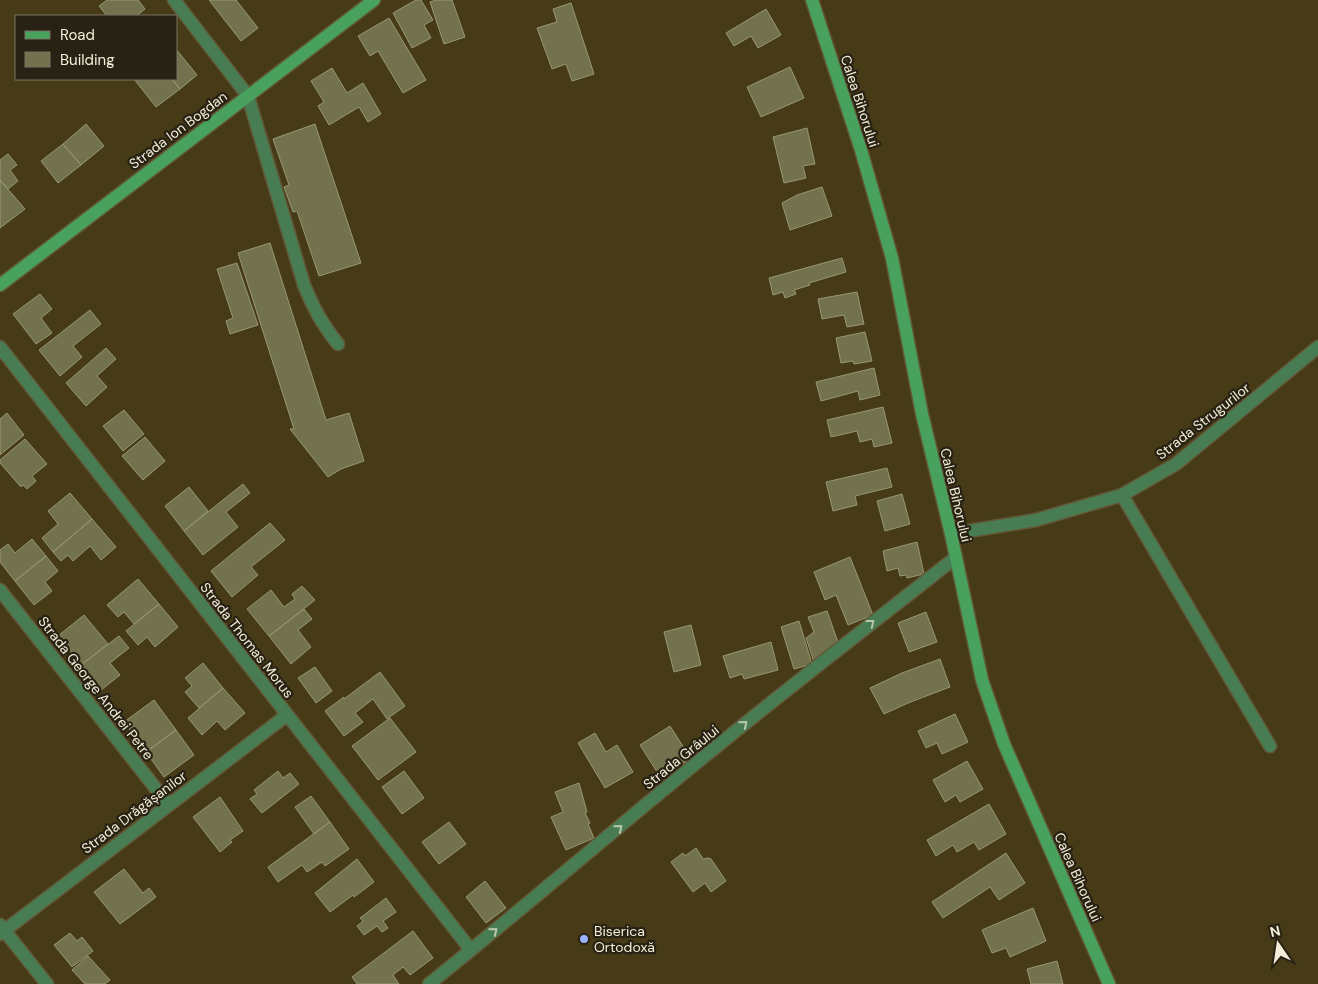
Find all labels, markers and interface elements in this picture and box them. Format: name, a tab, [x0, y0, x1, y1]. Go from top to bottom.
legend	[15, 15, 178, 80]
text: Road	[60, 25, 95, 45]
text: Building	[60, 50, 115, 70]
street label: Calea Bihorului	[837, 53, 883, 149]
street label: Strada Ion Bogdan	[125, 87, 231, 173]
street label: Strada Strugurilor	[1152, 379, 1254, 463]
street label: Calea Bihorului	[936, 446, 976, 544]
street label: Strada Thomas Morus	[196, 579, 298, 701]
street label: Strada George Andrei Petre	[34, 613, 158, 763]
one-way arrow	[866, 620, 875, 629]
street label: Strada Grâului	[639, 721, 723, 793]
one-way arrow	[738, 722, 747, 730]
street label: Strada Drăgășanilor	[78, 767, 190, 857]
one-way arrow	[613, 824, 622, 833]
street label: Calea Bihorului	[1050, 830, 1106, 924]
north arrow	[1253, 919, 1303, 969]
text: N	[1268, 921, 1282, 941]
place label: Biserica Ortodoxă	[594, 922, 655, 956]
one-way arrow	[488, 928, 497, 937]
marker: Biserica Ortodoxă	[578, 933, 590, 945]

